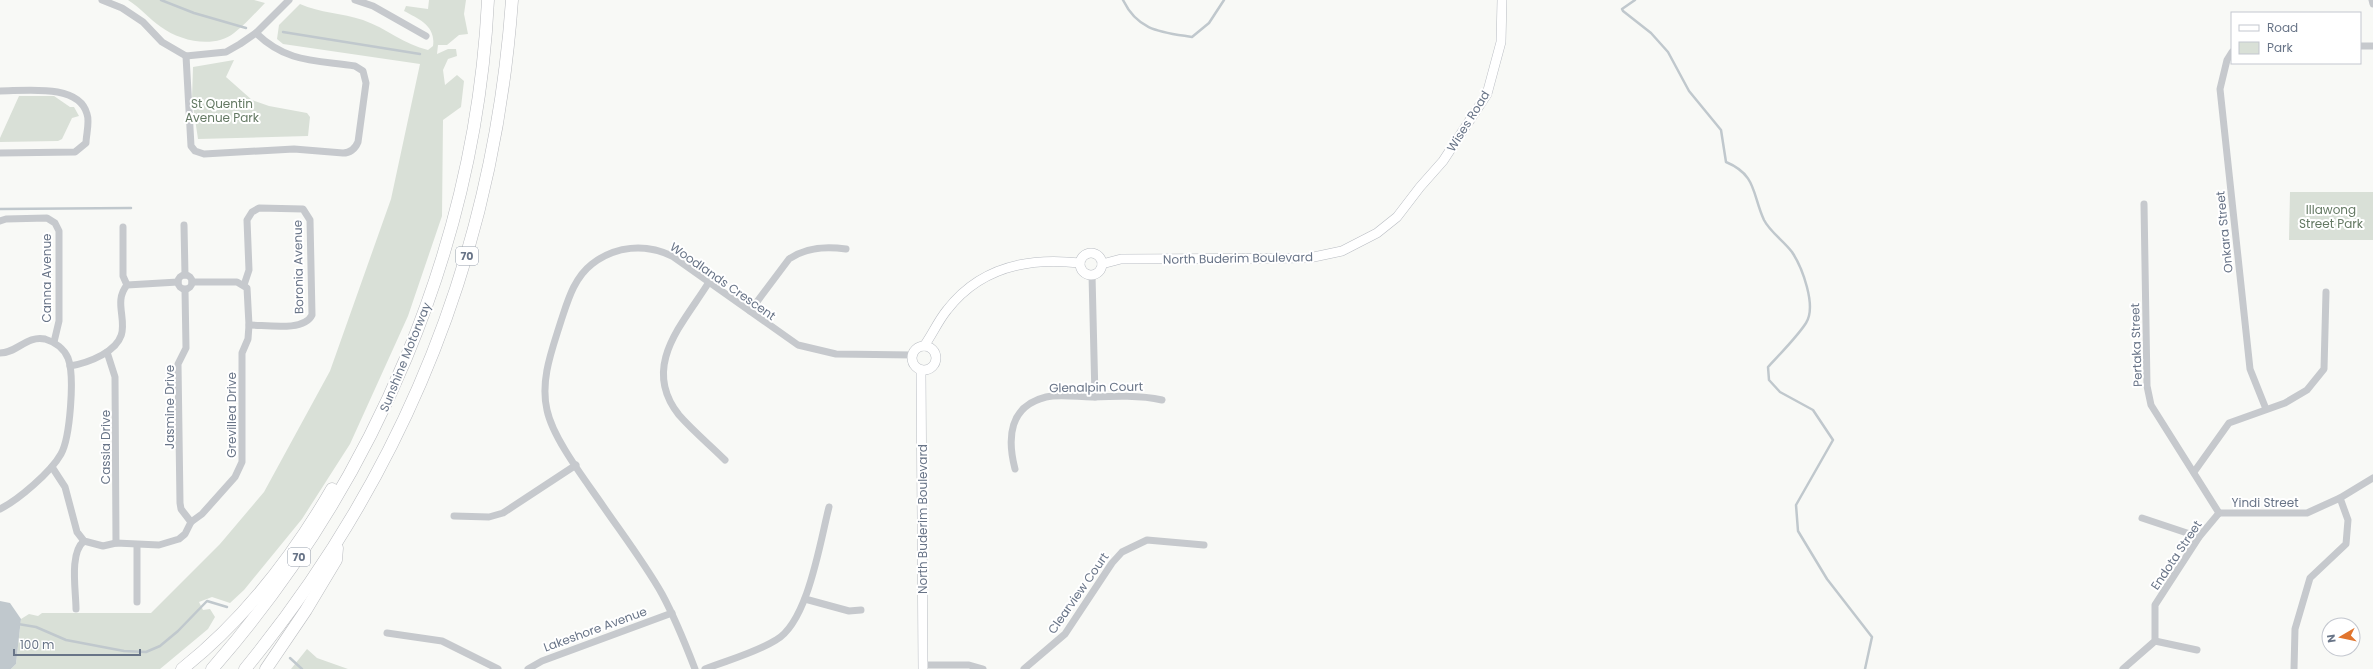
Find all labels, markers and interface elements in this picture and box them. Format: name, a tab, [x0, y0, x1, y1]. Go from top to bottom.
legend	[2231, 12, 2361, 64]
text: Road	[2267, 19, 2298, 36]
text: Park	[2267, 39, 2294, 56]
street label: Wises Road	[1442, 87, 1494, 155]
park label: St Quentin Avenue Park	[185, 95, 260, 126]
street label: Onkara Street	[2211, 190, 2237, 274]
park label: Illawong Street Park	[2299, 201, 2364, 232]
street label: Boronia Avenue	[289, 220, 307, 314]
street label: Canna Avenue	[38, 233, 55, 323]
street label: Woodlands Crescent	[667, 238, 779, 324]
road number: 70	[456, 247, 478, 265]
street label: North Buderim Boulevard	[1163, 248, 1313, 268]
street label: Sunshine Motorway	[375, 299, 435, 414]
street label: Pertaka Street	[2126, 303, 2146, 387]
street label: Jasmine Drive	[161, 365, 178, 449]
street label: Grevillea Drive	[223, 372, 240, 458]
street label: Glenalpin Court	[1049, 378, 1143, 396]
street label: Cassia Drive	[97, 410, 114, 484]
street label: North Buderim Boulevard	[914, 444, 931, 594]
street label: Yindi Street	[2231, 494, 2299, 511]
street label: Endota Street	[2146, 517, 2206, 593]
road number: 70	[288, 548, 310, 566]
street label: Clearview Court	[1044, 549, 1112, 637]
street label: Lakeshore Avenue	[541, 602, 649, 656]
north arrow	[2321, 617, 2361, 657]
scale bar	[14, 631, 140, 657]
text: N	[2323, 633, 2340, 644]
text: 100 m	[20, 636, 54, 653]

